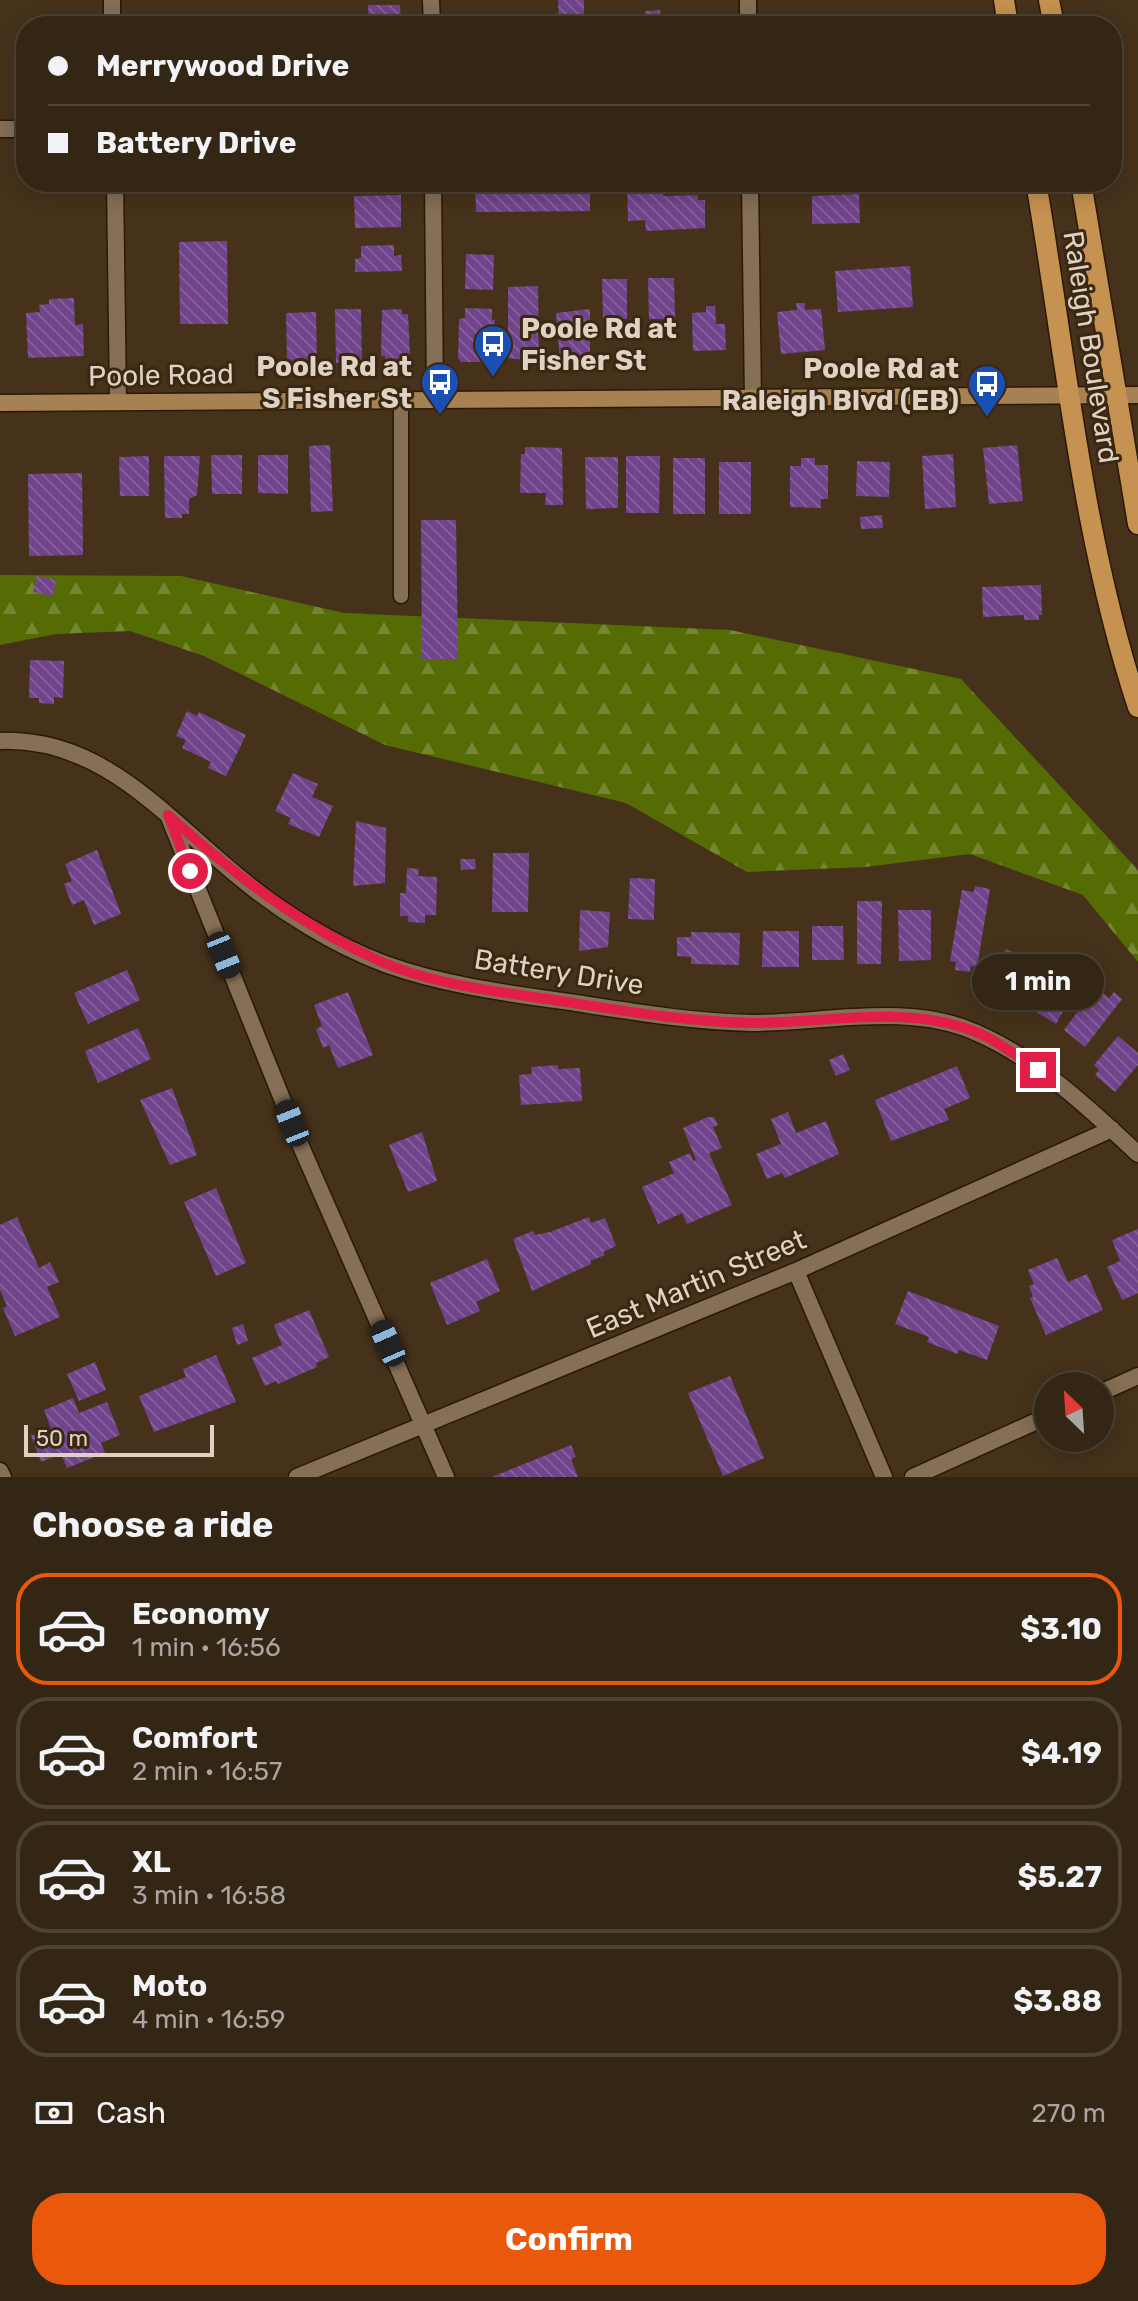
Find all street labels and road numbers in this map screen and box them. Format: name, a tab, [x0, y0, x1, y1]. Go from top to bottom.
street label: Raleigh Boulevard	[1056, 229, 1126, 465]
street label: Poole Road	[88, 357, 234, 393]
street label: Battery Drive	[472, 942, 646, 1002]
street label: East Martin Street	[581, 1223, 811, 1345]

